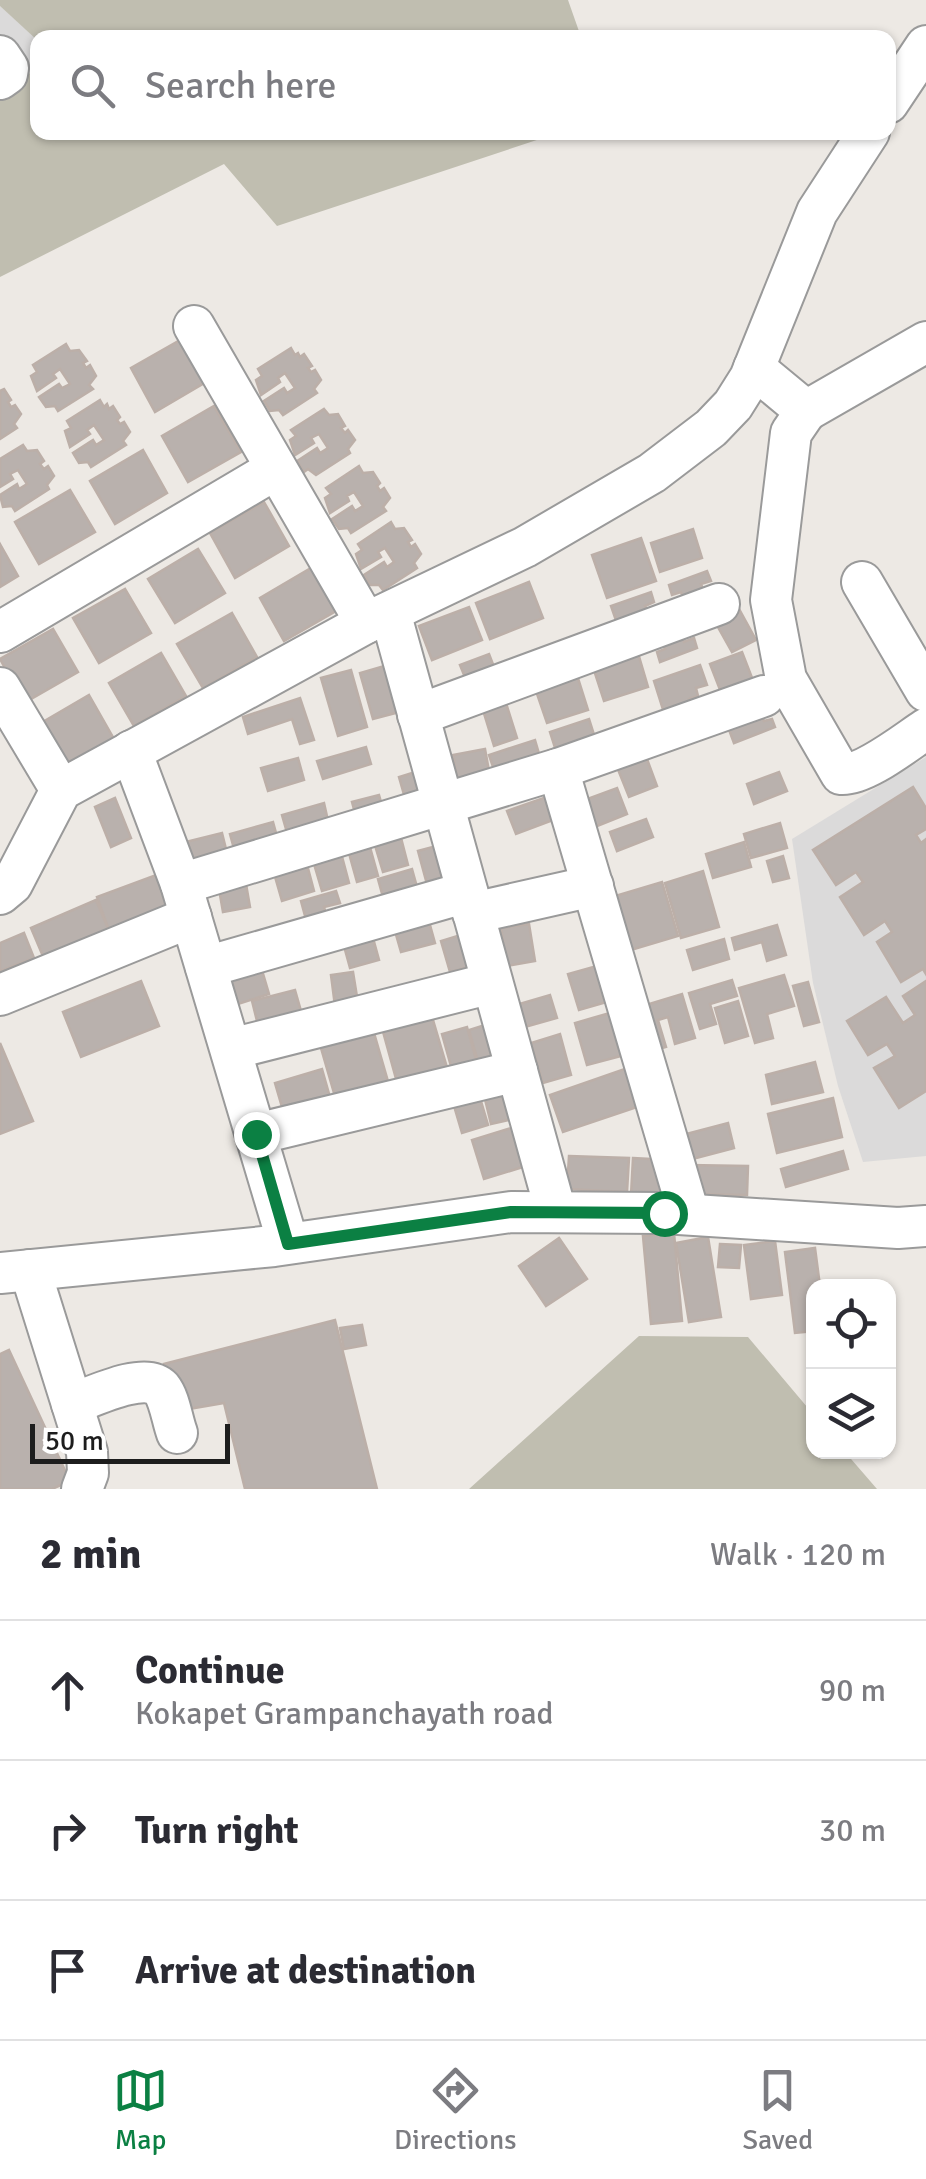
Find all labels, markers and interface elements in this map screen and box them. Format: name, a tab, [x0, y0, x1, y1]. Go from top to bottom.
search box	[30, 30, 896, 140]
icon: search	[65, 58, 120, 113]
text: Search here	[145, 62, 337, 109]
route end	[234, 1112, 280, 1158]
route start	[642, 1191, 688, 1237]
map controls	[806, 1279, 896, 1459]
button: locate	[806, 1279, 896, 1369]
button: layers	[806, 1369, 896, 1459]
scale bar	[30, 1419, 230, 1464]
text: 50 m	[45, 1424, 104, 1458]
text: 2 min	[40, 1529, 141, 1580]
text: Walk · 120 m	[710, 1535, 886, 1574]
text: Continue	[135, 1647, 285, 1694]
icon: ahead	[40, 1663, 95, 1718]
text: 90 m	[819, 1671, 886, 1710]
text: Kokapet Grampanchayath road	[135, 1694, 553, 1733]
icon: right	[40, 1803, 95, 1858]
text: Turn right	[135, 1807, 299, 1854]
text: 30 m	[819, 1811, 886, 1850]
icon: arrive	[40, 1943, 95, 1998]
text: Arrive at destination	[135, 1947, 476, 1994]
tab: Map	[113, 2063, 168, 2157]
tab: Directions	[394, 2063, 516, 2157]
tab: Saved	[742, 2063, 813, 2157]

